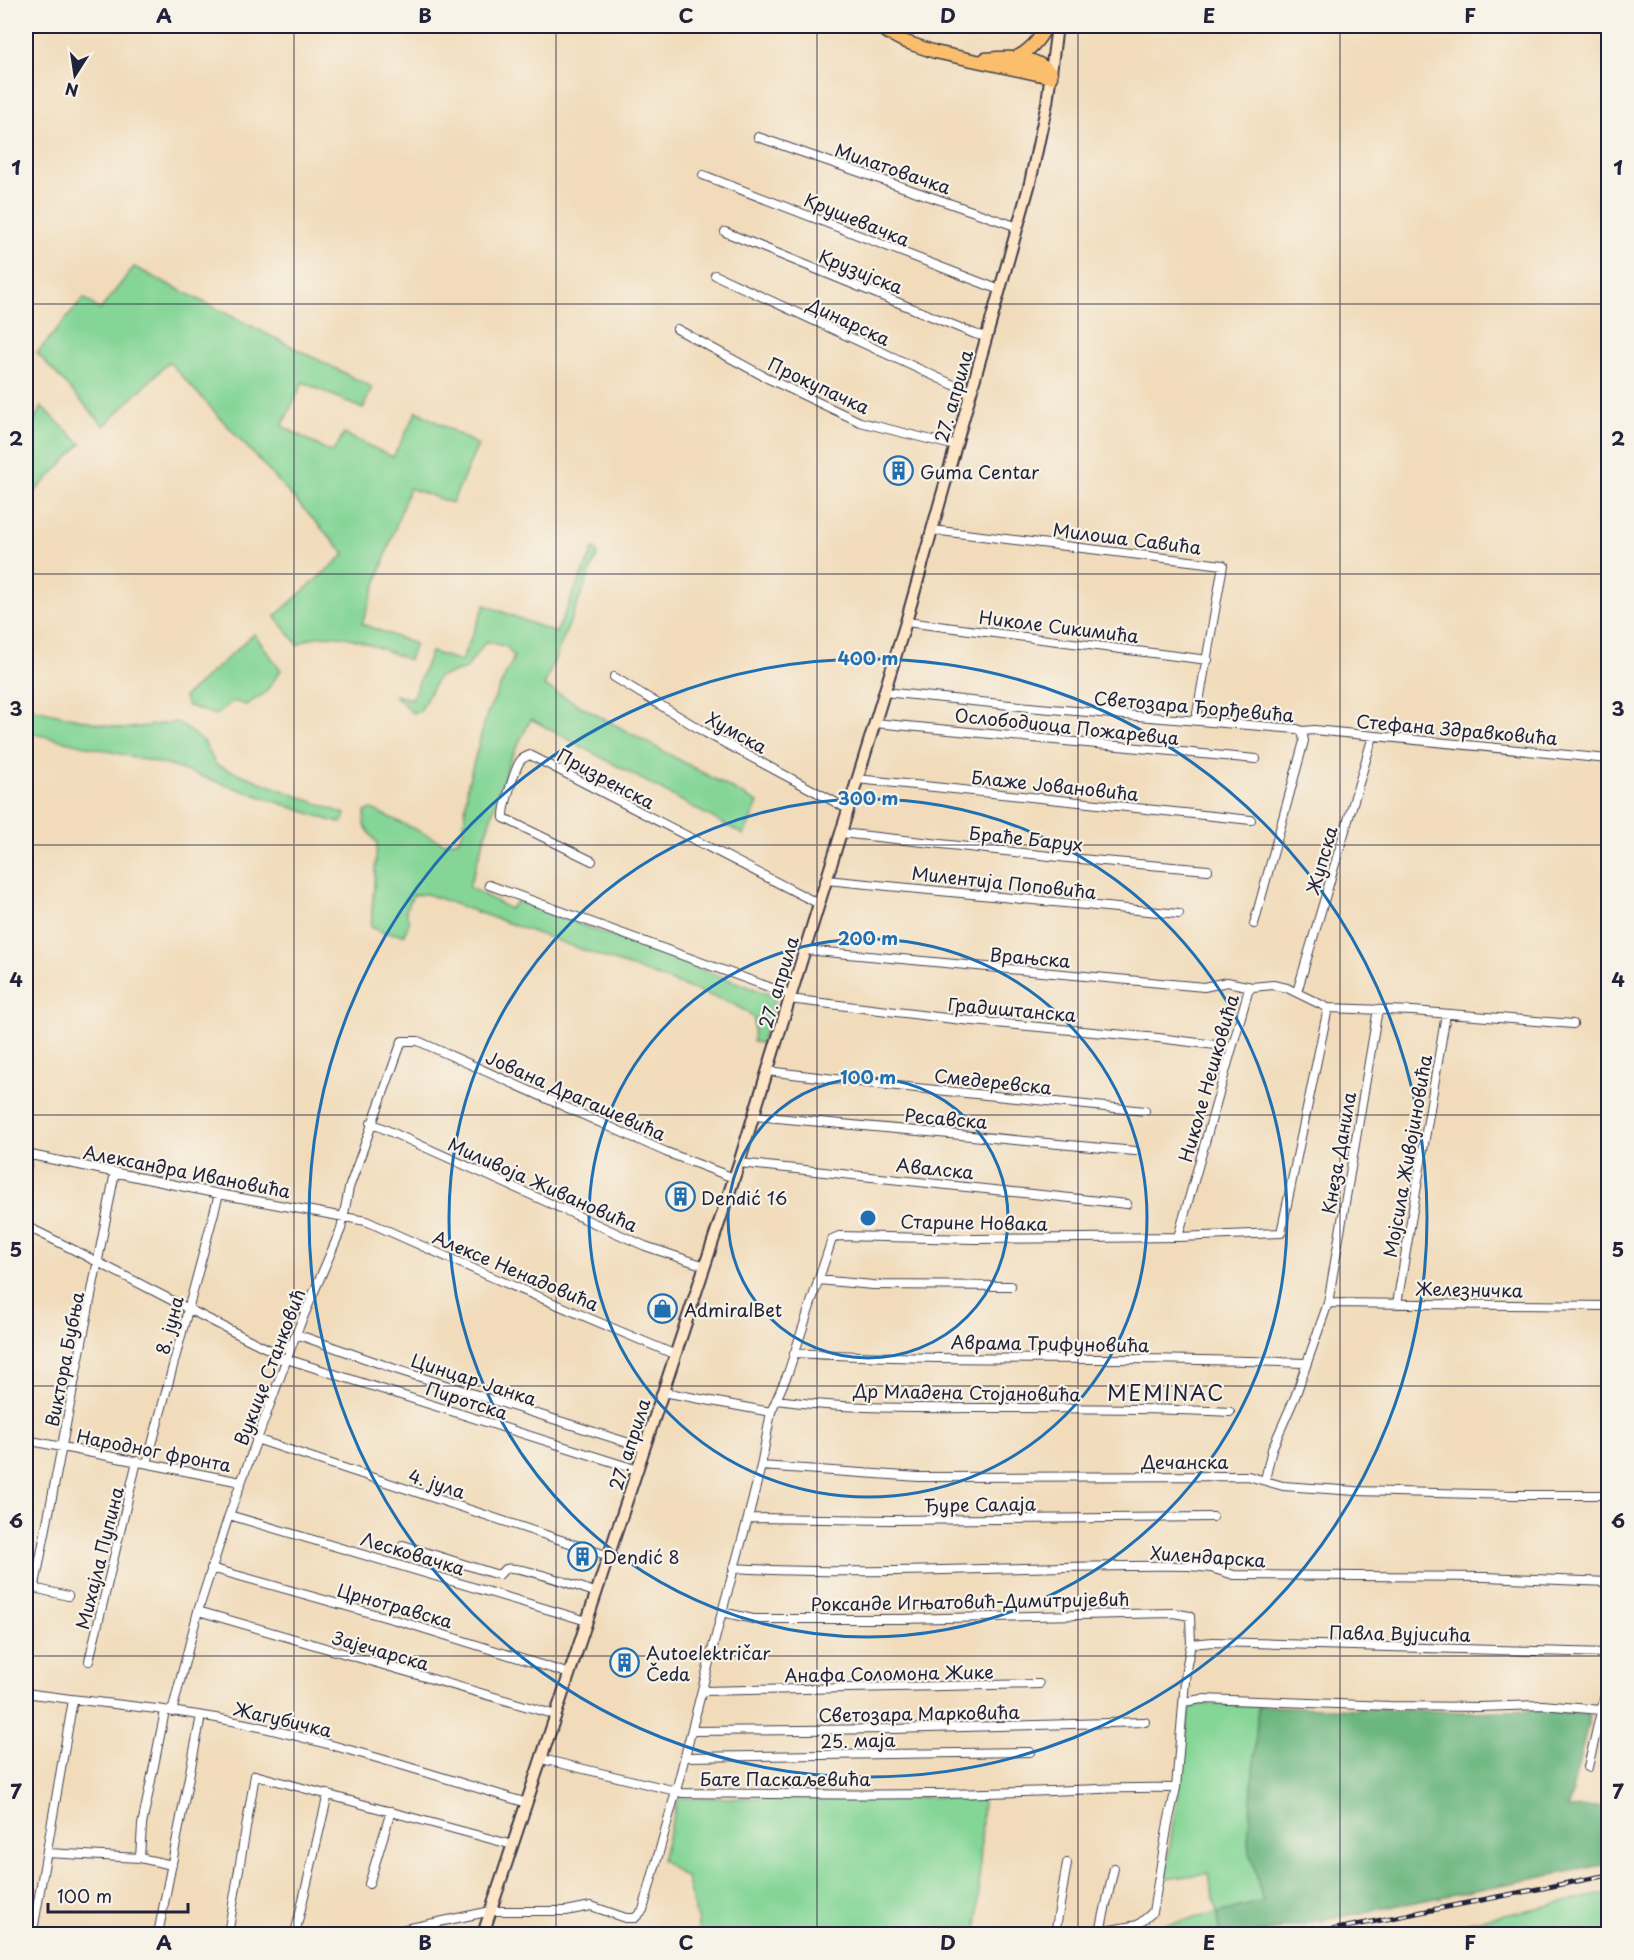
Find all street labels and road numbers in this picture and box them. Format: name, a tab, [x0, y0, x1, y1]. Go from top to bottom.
street label: Милатовачка	[831, 136, 955, 201]
street label: Крушевачка	[800, 186, 915, 253]
street label: Крузијска	[815, 242, 908, 300]
street label: Динарска	[802, 290, 895, 352]
street label: 27. априла	[927, 346, 979, 445]
street label: Прокупачка	[764, 350, 875, 421]
street label: Милоша Савића	[1051, 516, 1203, 561]
street label: Николе Сикимића	[978, 603, 1141, 649]
street label: Светозара Ђорђевића	[1093, 684, 1296, 728]
street label: Ослободиоца Пожаревца	[953, 701, 1181, 751]
street label: Хумска	[702, 704, 773, 760]
street label: Стефана Здравковића	[1355, 707, 1559, 751]
street label: Призренска	[552, 741, 660, 815]
street label: Блаже Јовановића	[970, 763, 1141, 807]
street label: Браће Барух	[968, 819, 1084, 857]
street label: Жупска	[1298, 822, 1344, 897]
street label: Милентија Поповића	[910, 859, 1098, 905]
street label: 27. априла	[751, 932, 805, 1031]
street label: Врањска	[989, 940, 1072, 974]
street label: Градиштанска	[947, 990, 1078, 1028]
street label: Николе Нешковића	[1171, 990, 1245, 1165]
street label: Јована Драгашевића	[482, 1043, 671, 1147]
street label: Мојсила Живојиновића	[1376, 1052, 1438, 1259]
street label: Смедеревска	[933, 1061, 1054, 1101]
street label: Кнеза Данила	[1314, 1089, 1362, 1216]
street label: Ресавска	[903, 1101, 989, 1135]
street label: Миливоја Живановића	[444, 1130, 643, 1238]
street label: Александра Ивановића	[81, 1138, 294, 1204]
street label: Авалска	[895, 1151, 976, 1186]
street label: Старине Новака	[900, 1207, 1048, 1237]
street label: Алексе Ненадовића	[429, 1223, 604, 1317]
street label: Железничка	[1415, 1275, 1524, 1303]
street label: Вукице Станковић	[227, 1285, 311, 1449]
street label: Виктора Бубња	[38, 1289, 90, 1429]
street label: 8. јуна	[148, 1292, 190, 1357]
street label: Аврама Трифуновића	[950, 1328, 1150, 1358]
street label: Цинцар Јанка	[408, 1346, 541, 1412]
street label: Пиротска	[423, 1374, 512, 1426]
street label: Др Младена Стојановића	[852, 1376, 1082, 1407]
street label: 27. априла	[602, 1394, 657, 1493]
street label: Народног фронта	[74, 1422, 234, 1478]
street label: Дечанска	[1141, 1448, 1229, 1475]
street label: 4. јула	[405, 1461, 470, 1505]
street label: Михајла Пупина	[68, 1483, 130, 1632]
street label: Ђуре Салаја	[924, 1490, 1037, 1518]
street label: Лесковачка	[358, 1524, 469, 1582]
street label: Хилендарска	[1149, 1538, 1267, 1574]
street label: Црнотравска	[334, 1576, 457, 1635]
street label: Роксанде Игњатовић-Димитријевић	[810, 1585, 1130, 1617]
street label: Павла Вујисића	[1329, 1618, 1472, 1648]
street label: Зајечарска	[329, 1623, 433, 1677]
street label: Анафа Соломона Жике	[784, 1658, 994, 1688]
street label: Жагубичка	[230, 1694, 335, 1744]
street label: Светозара Марковића	[818, 1698, 1021, 1728]
street label: 25. маја	[820, 1726, 896, 1754]
street label: Бате Паскаљевића	[699, 1765, 871, 1792]

